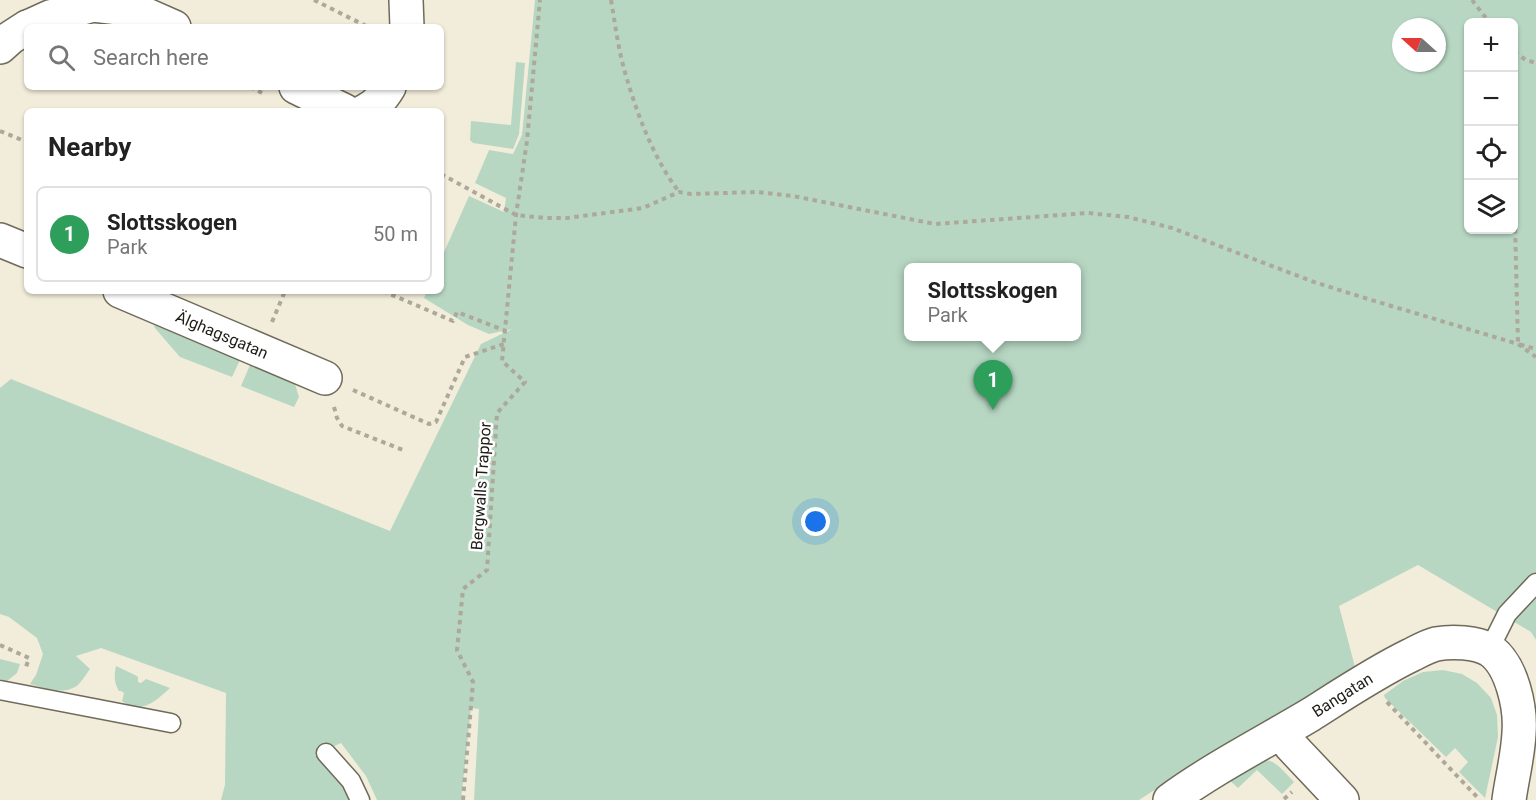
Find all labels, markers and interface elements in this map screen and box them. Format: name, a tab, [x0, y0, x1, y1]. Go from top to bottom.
north arrow	[1392, 18, 1446, 72]
map controls	[1464, 18, 1518, 234]
button: +	[1464, 18, 1518, 72]
search box	[24, 24, 444, 90]
icon: search	[45, 41, 78, 74]
text: Search here	[93, 45, 209, 70]
button: −	[1464, 72, 1518, 126]
button: locate	[1464, 126, 1518, 180]
text: Nearby	[48, 132, 131, 162]
button: layers	[1464, 180, 1518, 234]
text: Slottsskogen	[107, 210, 237, 235]
text: 1	[64, 222, 75, 246]
text: 50 m	[373, 222, 418, 246]
text: Park	[107, 235, 147, 259]
popup	[904, 263, 1081, 341]
text: Slottsskogen	[927, 278, 1058, 303]
text: Park	[927, 303, 968, 327]
street label: Älghagsgatan	[173, 306, 271, 362]
pin: 1	[974, 360, 1012, 410]
street label: Bergwalls Trappor	[467, 421, 495, 551]
your location	[801, 507, 830, 536]
street label: Bangatan	[1308, 668, 1376, 721]

